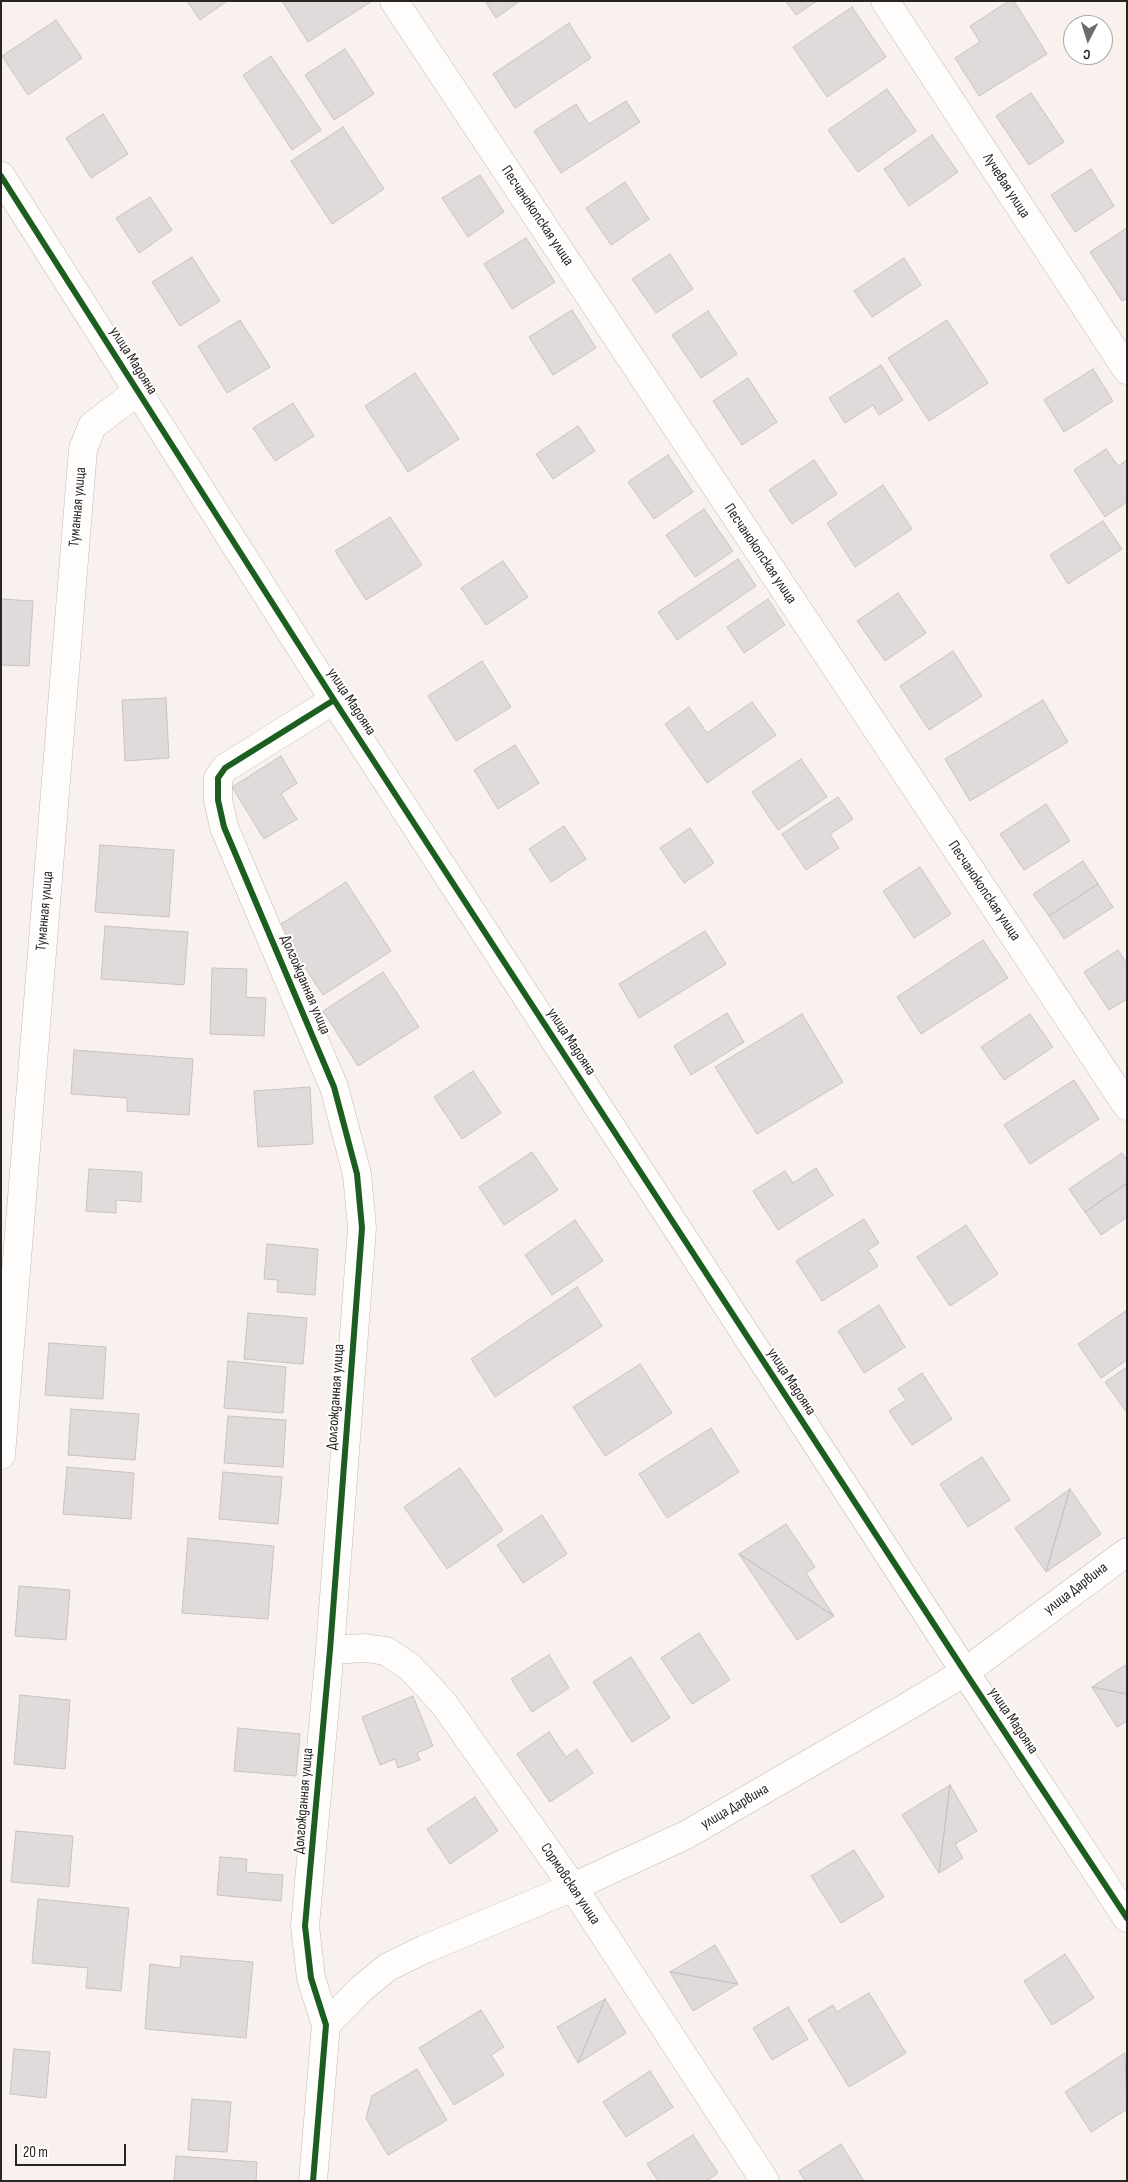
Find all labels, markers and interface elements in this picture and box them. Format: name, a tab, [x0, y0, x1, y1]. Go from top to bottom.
north arrow	[1063, 15, 1113, 65]
text: С	[1082, 46, 1091, 63]
street label: Лучевая улица	[978, 150, 1034, 222]
street label: Песчанокопская улица	[497, 162, 577, 270]
street label: улица Мадояна	[105, 324, 161, 398]
street label: Туманная улица	[66, 466, 90, 548]
street label: Песчанокопская улица	[720, 500, 800, 608]
street label: улица Мадояна	[323, 665, 379, 739]
street label: Песчанокопская улица	[944, 837, 1024, 945]
street label: Туманная улица	[33, 870, 57, 952]
street label: Долгожданная улица	[276, 933, 334, 1037]
street label: улица Мадояна	[543, 1005, 599, 1079]
street label: Долгожданная улица	[323, 1343, 349, 1451]
street label: улица Мадояна	[763, 1345, 819, 1419]
street label: улица Дарвина	[1041, 1559, 1111, 1619]
street label: улица Мадояна	[984, 1684, 1042, 1758]
street label: Долгожданная улица	[290, 1747, 318, 1855]
street label: улица Дарвина	[698, 1780, 772, 1834]
street label: Сормовская улица	[536, 1840, 604, 1928]
scale bar	[18, 2134, 129, 2166]
text: 20 m	[23, 2143, 48, 2162]

